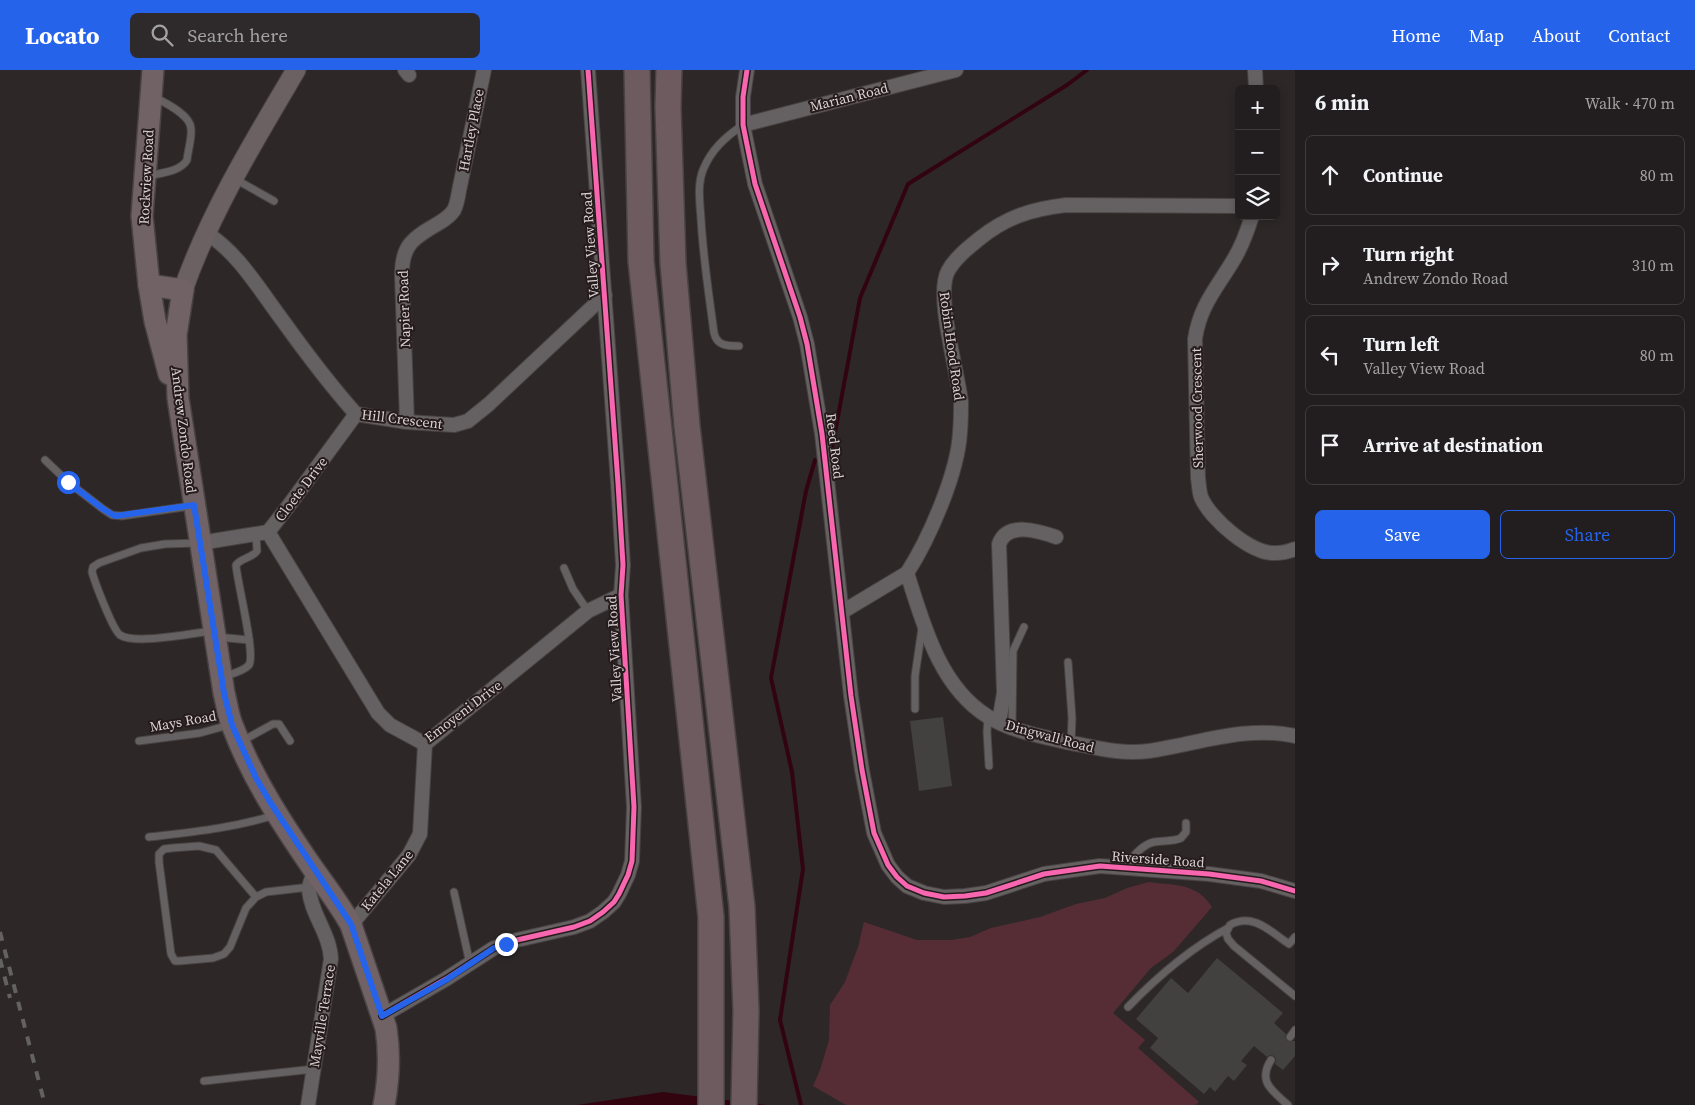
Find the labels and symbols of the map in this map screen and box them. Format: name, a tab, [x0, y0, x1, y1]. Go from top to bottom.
street label: Marian Road	[808, 78, 890, 116]
street label: Hartley Place	[453, 87, 489, 173]
street label: Rockview Road	[134, 129, 158, 225]
street label: Valley View Road	[576, 191, 604, 299]
street label: Napier Road	[393, 270, 415, 348]
street label: Robin Hood Road	[934, 290, 970, 402]
street label: Sherwood Crescent	[1186, 347, 1208, 468]
street label: Andrew Zondo Road	[166, 366, 202, 494]
street label: Hill Crescent	[360, 404, 444, 434]
street label: Reed Road	[821, 412, 849, 480]
street label: Cloete Drive	[270, 452, 332, 526]
route start	[57, 471, 80, 494]
street label: Valley View Road	[601, 595, 627, 703]
street label: Emoyeni Drive	[420, 675, 506, 747]
street label: Mays Road	[148, 705, 218, 737]
street label: Dingwall Road	[1004, 715, 1097, 757]
street label: Katela Lane	[356, 845, 418, 915]
street label: Riverside Road	[1111, 846, 1205, 872]
route end	[495, 933, 518, 956]
street label: Mayville Terrace	[304, 963, 340, 1069]

